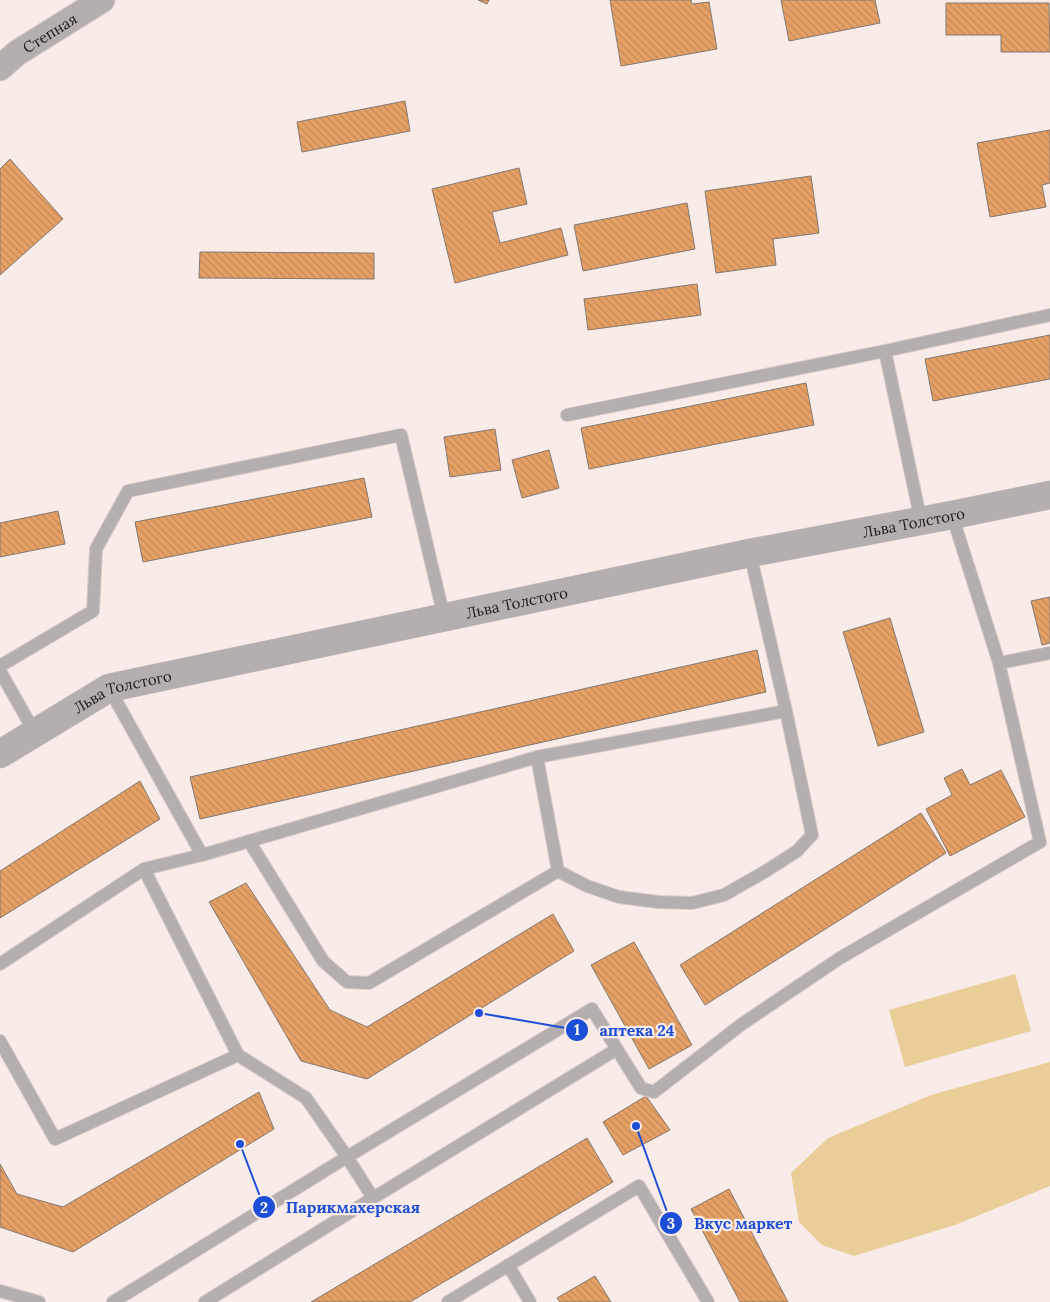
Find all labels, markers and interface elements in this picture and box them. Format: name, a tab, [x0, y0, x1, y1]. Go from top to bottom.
street label: Степная	[19, 9, 80, 57]
street label: Льва Толстого	[861, 503, 967, 541]
street label: Льва Толстого	[464, 582, 570, 622]
street label: Льва Толстого	[70, 666, 173, 717]
callout: аптека 24	[565, 1015, 685, 1046]
text: 1	[574, 1020, 580, 1039]
text: аптека 24	[599, 1020, 675, 1040]
callout: Парикмахерская	[251, 1192, 431, 1223]
text: Парикмахерская	[286, 1197, 420, 1217]
text: 2	[260, 1198, 268, 1217]
callout: Вкус маркет	[659, 1208, 802, 1239]
text: Вкус маркет	[694, 1213, 793, 1233]
text: 3	[667, 1214, 675, 1233]

